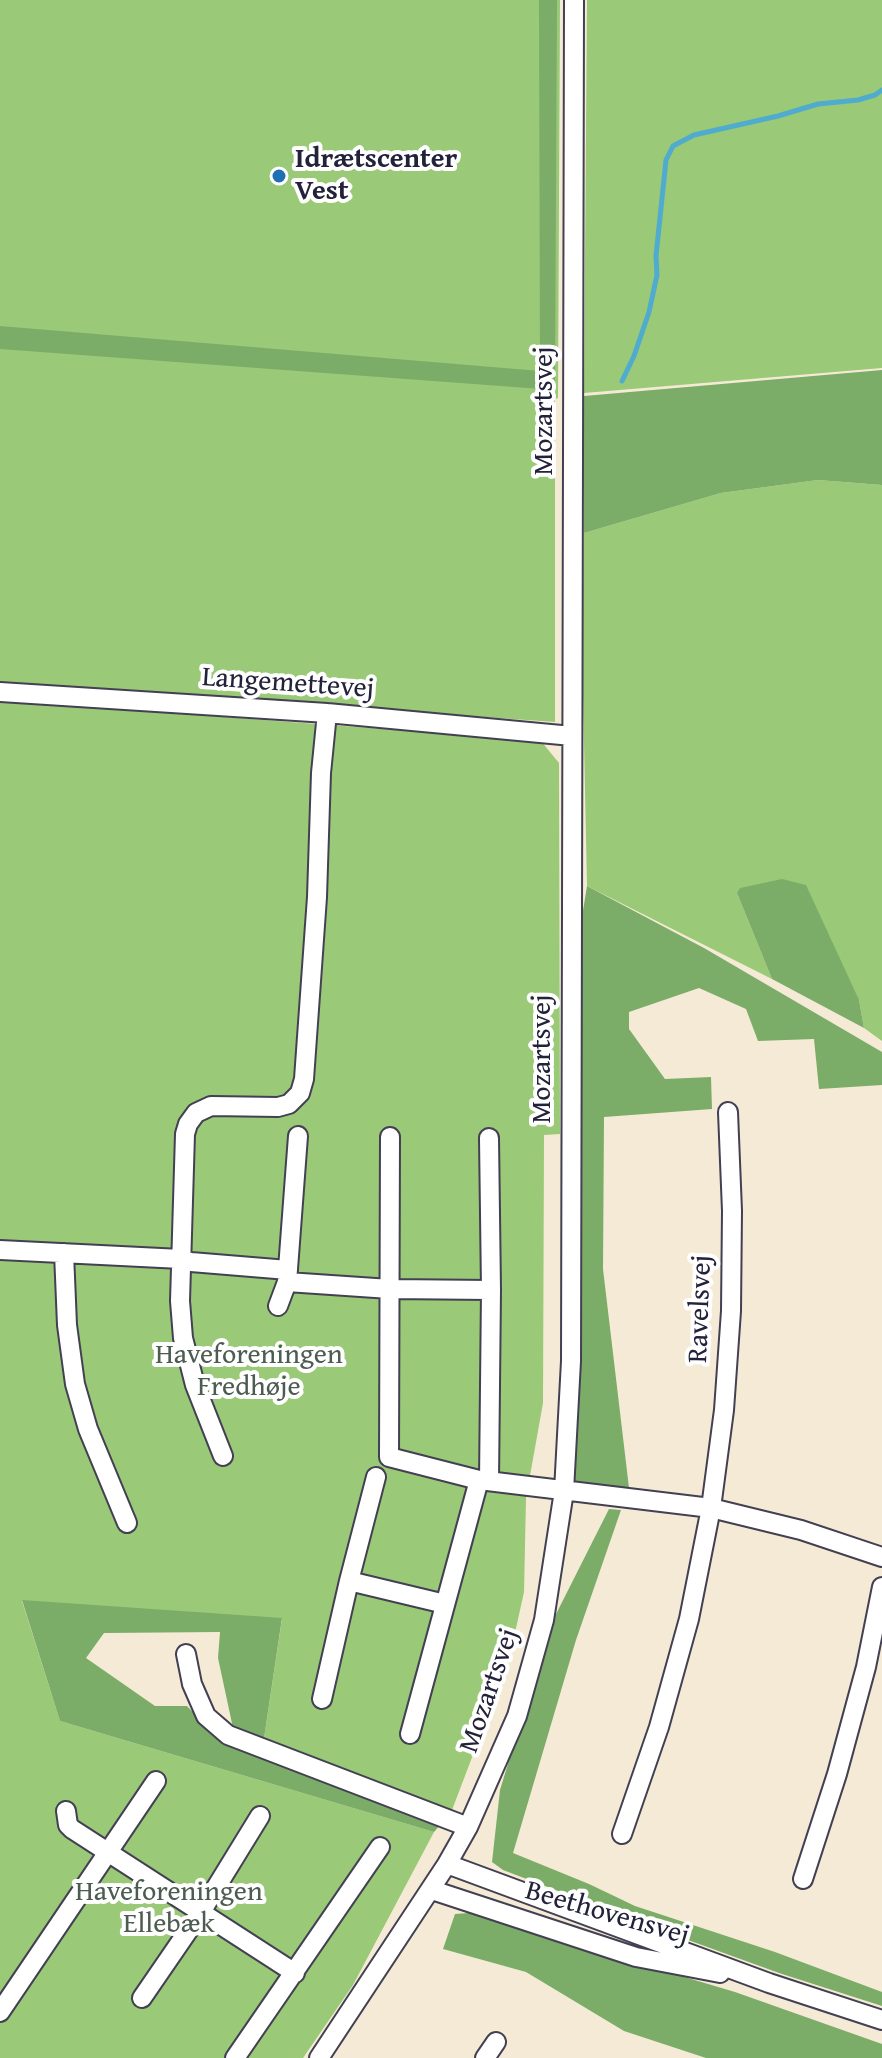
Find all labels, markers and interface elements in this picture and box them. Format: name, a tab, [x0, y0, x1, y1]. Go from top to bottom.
place label: Idrætscenter Vest	[295, 143, 457, 209]
marker: Idrætscenter Vest	[270, 167, 288, 185]
street label: Mozartsvej	[528, 346, 562, 476]
street label: Langemettevej	[201, 661, 375, 707]
street label: Mozartsvej	[526, 994, 560, 1124]
street label: Ravelsvej	[682, 1254, 720, 1364]
park label: Haveforeningen Fredhøje	[155, 1339, 343, 1405]
street label: Mozartsvej	[453, 1624, 527, 1758]
street label: Beethovensvej	[521, 1875, 693, 1953]
park label: Haveforeningen Ellebæk	[75, 1876, 263, 1942]

